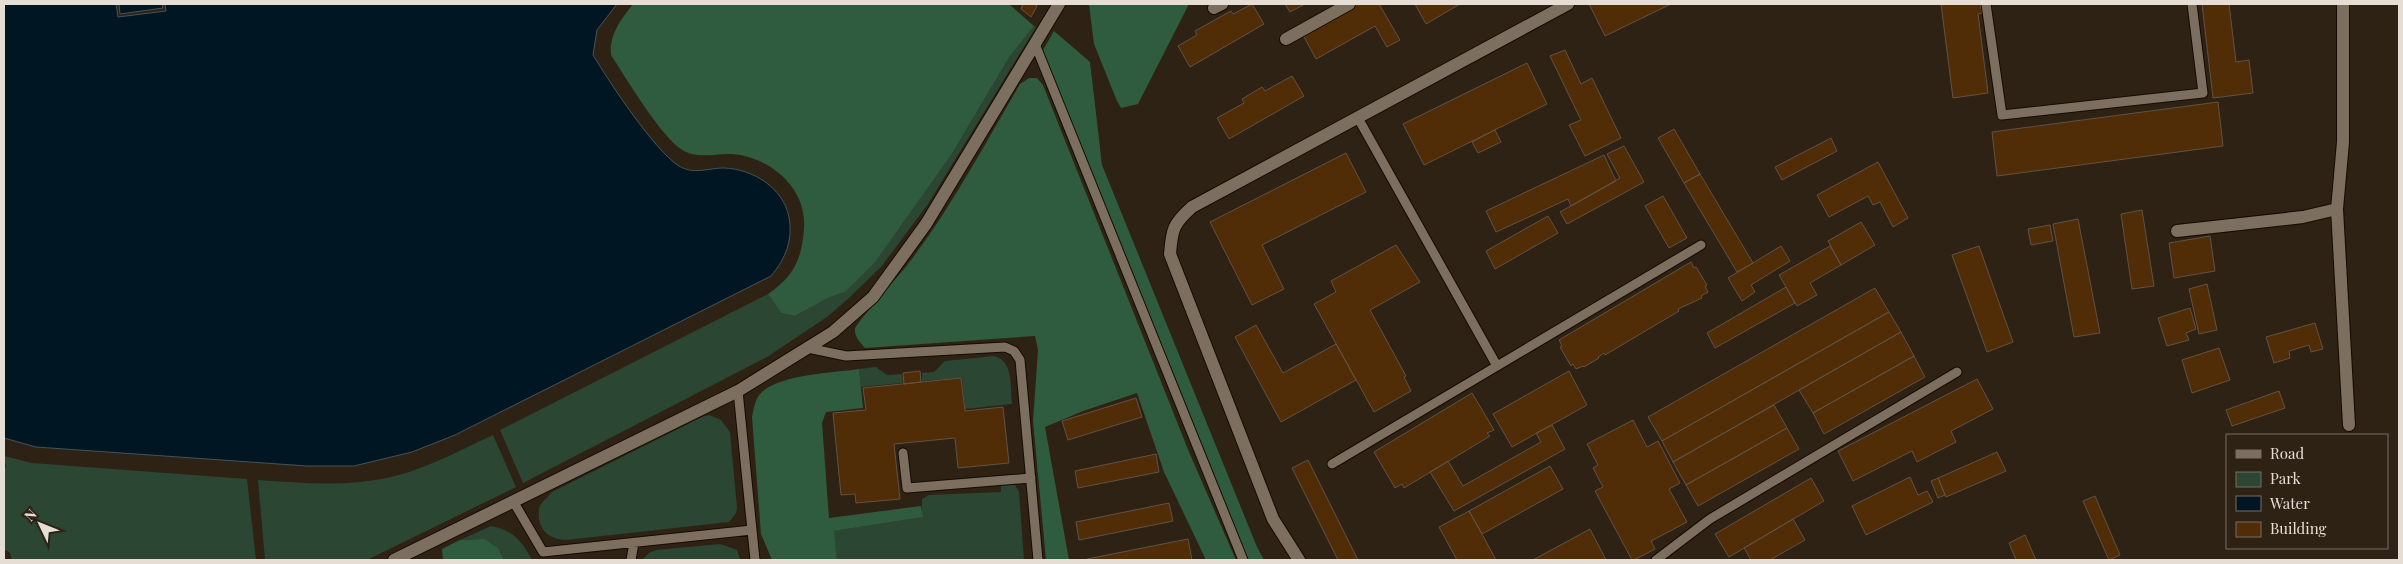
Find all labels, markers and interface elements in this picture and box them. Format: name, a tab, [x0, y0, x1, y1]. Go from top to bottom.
legend	[2226, 434, 2388, 549]
text: Road	[2270, 443, 2304, 463]
text: Park	[2270, 468, 2302, 488]
text: Water	[2269, 493, 2310, 513]
north arrow	[15, 499, 65, 549]
text: N	[20, 505, 41, 525]
text: Building	[2270, 518, 2327, 538]

